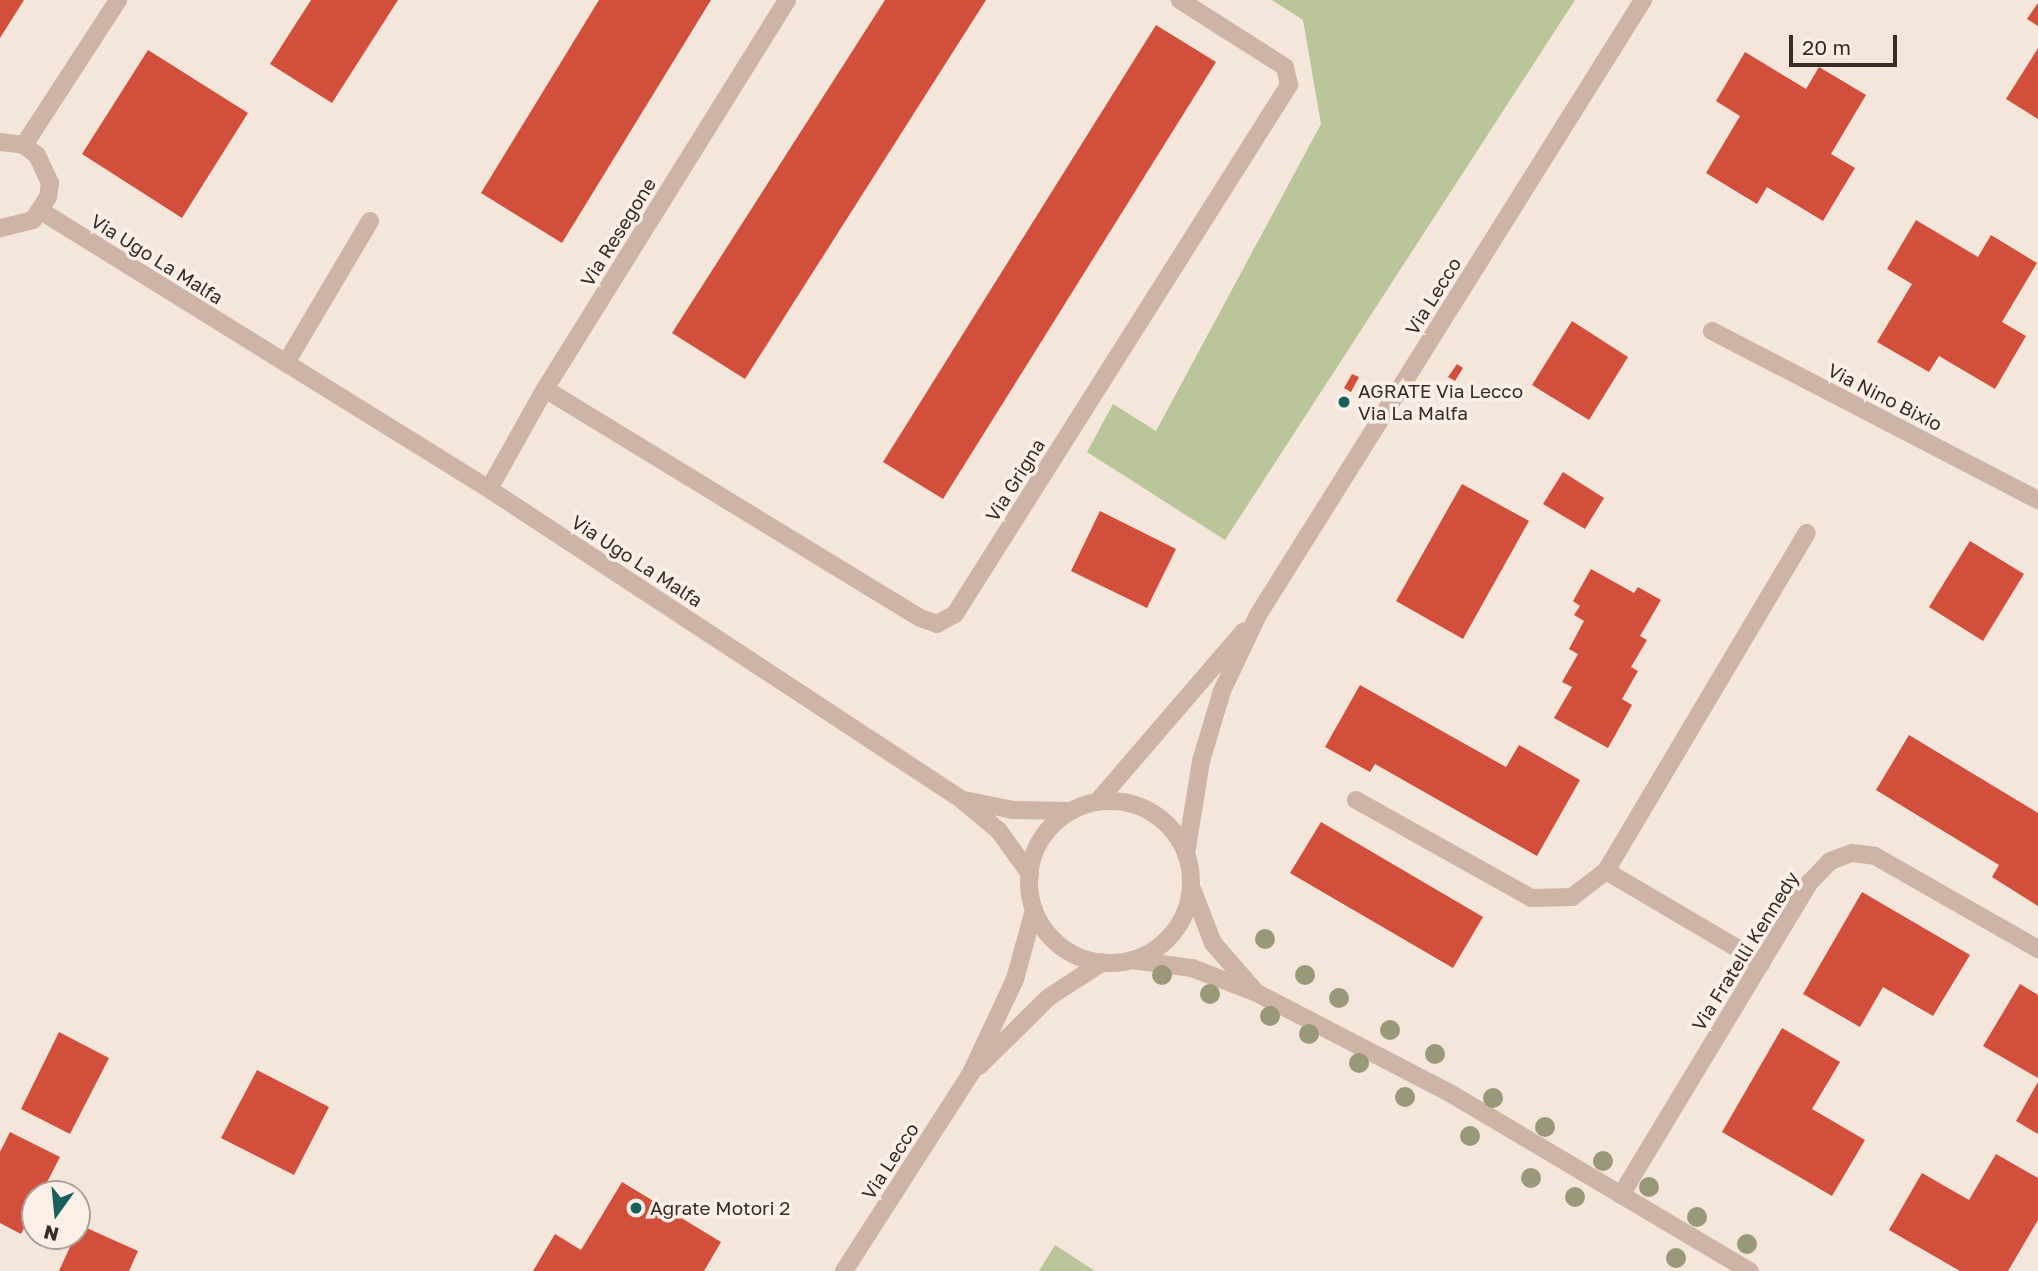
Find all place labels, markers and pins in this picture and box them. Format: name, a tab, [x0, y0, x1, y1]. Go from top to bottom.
place label: AGRATE Via Lecco Via La Malfa	[1358, 380, 1523, 424]
marker: AGRATE Via Lecco Via La Malfa	[1336, 394, 1352, 410]
place label: Agrate Motori 2	[650, 1197, 790, 1219]
marker: Agrate Motori 2	[628, 1200, 644, 1216]

